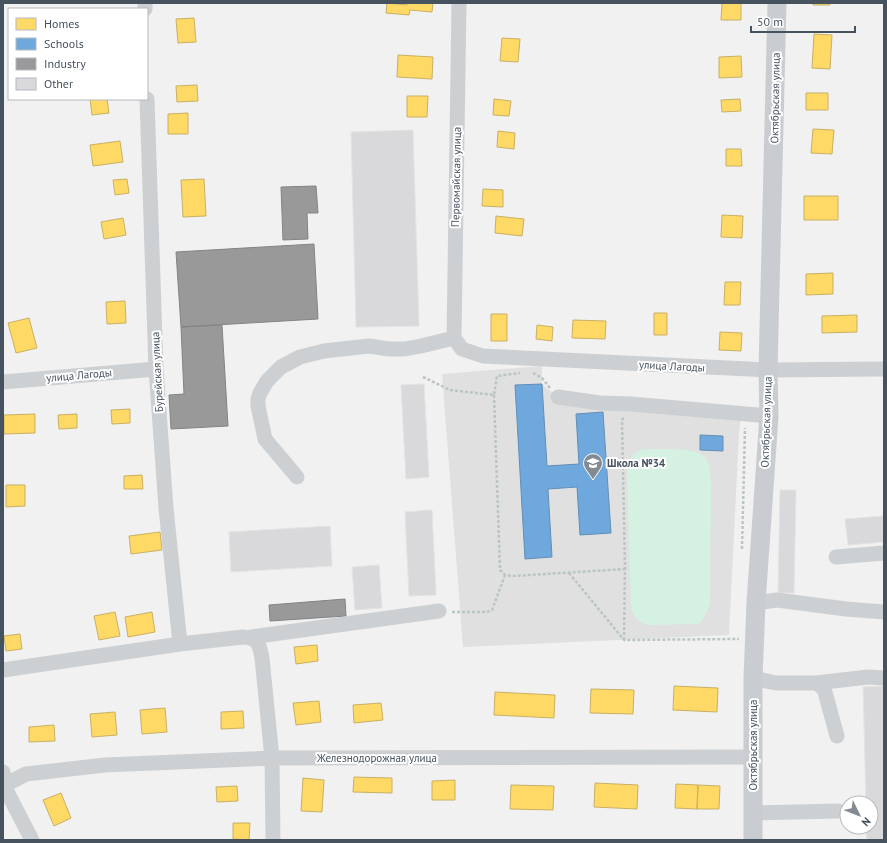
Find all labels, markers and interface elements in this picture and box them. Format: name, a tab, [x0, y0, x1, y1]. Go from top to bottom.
legend	[8, 8, 148, 100]
scale bar	[751, 8, 855, 34]
text: 50 m	[757, 14, 783, 29]
text: Homes	[44, 16, 79, 31]
text: Schools	[44, 36, 84, 51]
street label: Октябрьская улица	[767, 52, 783, 144]
text: Industry	[44, 56, 86, 71]
text: Other	[44, 76, 73, 91]
street label: Первомайская улица	[448, 127, 464, 227]
street label: Бурейская улица	[148, 331, 166, 413]
street label: улица Лагоды	[639, 357, 705, 375]
street label: улица Лагоды	[45, 365, 113, 385]
street label: Октябрьская улица	[757, 376, 775, 468]
school or university icon: Школа №34	[582, 452, 604, 480]
place label: Школа №34	[607, 456, 666, 470]
street label: Октябрьская улица	[746, 699, 760, 791]
street label: Железнодорожная улица	[316, 751, 437, 765]
north arrow	[839, 795, 879, 835]
text: N	[859, 814, 874, 829]

